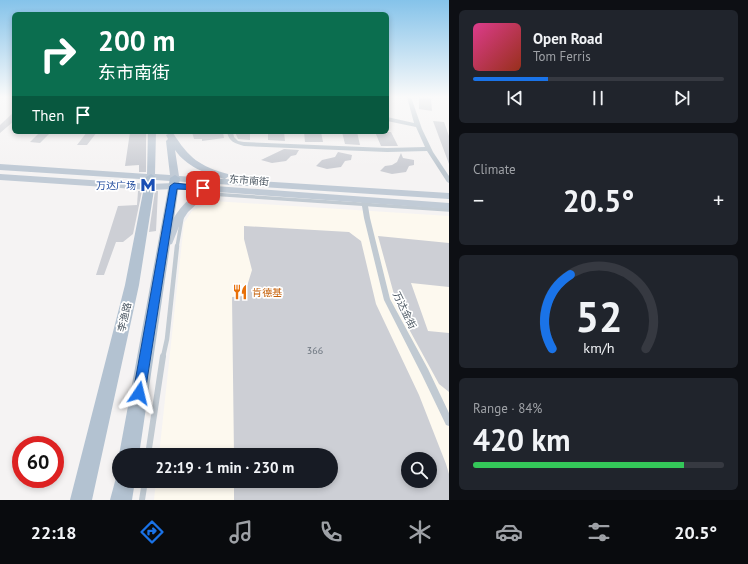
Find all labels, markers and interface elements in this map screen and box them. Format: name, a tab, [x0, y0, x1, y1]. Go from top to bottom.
text: 200 m	[98, 22, 175, 59]
icon: right	[32, 28, 84, 80]
text: Open Road	[533, 29, 603, 48]
text: Tom Ferris	[533, 48, 591, 65]
text: 东市南街	[98, 61, 170, 84]
icon: previous	[504, 87, 526, 109]
icon: pause	[587, 87, 609, 109]
icon: next	[671, 87, 693, 109]
icon: arrive	[72, 104, 94, 126]
text: Then	[32, 106, 64, 125]
text: Climate	[473, 161, 516, 178]
pin	[186, 171, 220, 205]
street label: 东市南街	[229, 173, 269, 188]
metro station icon: 万达广场	[139, 176, 157, 194]
icon: arrive	[192, 177, 214, 199]
place label: 万达广场	[96, 179, 136, 192]
text: 20.5°	[563, 181, 634, 220]
text: −	[473, 186, 484, 214]
text: +	[713, 186, 724, 214]
restaurant icon: 肯德基	[231, 283, 249, 301]
place label: 肯德基	[252, 286, 282, 299]
street label: 万达金街	[390, 289, 419, 331]
text: 52	[575, 290, 622, 343]
street label: 李渔路	[115, 301, 134, 333]
text: km/h	[583, 338, 614, 357]
house number: 366	[307, 344, 323, 357]
position arrow	[118, 372, 160, 414]
text: Range · 84%	[473, 400, 542, 417]
text: 420 km	[473, 420, 571, 459]
speed limit sign: 60	[12, 436, 64, 488]
map controls	[401, 452, 437, 488]
button: search	[401, 452, 437, 488]
text: 22:19 · 1 min · 230 m	[156, 458, 294, 477]
icon: directions	[138, 518, 166, 546]
icon: music	[227, 518, 255, 546]
icon: phone	[317, 518, 345, 546]
icon: climate	[406, 518, 434, 546]
icon: car	[495, 518, 523, 546]
icon: filters	[585, 518, 613, 546]
text: 22:18	[31, 521, 76, 544]
text: 20.5°	[674, 521, 717, 544]

